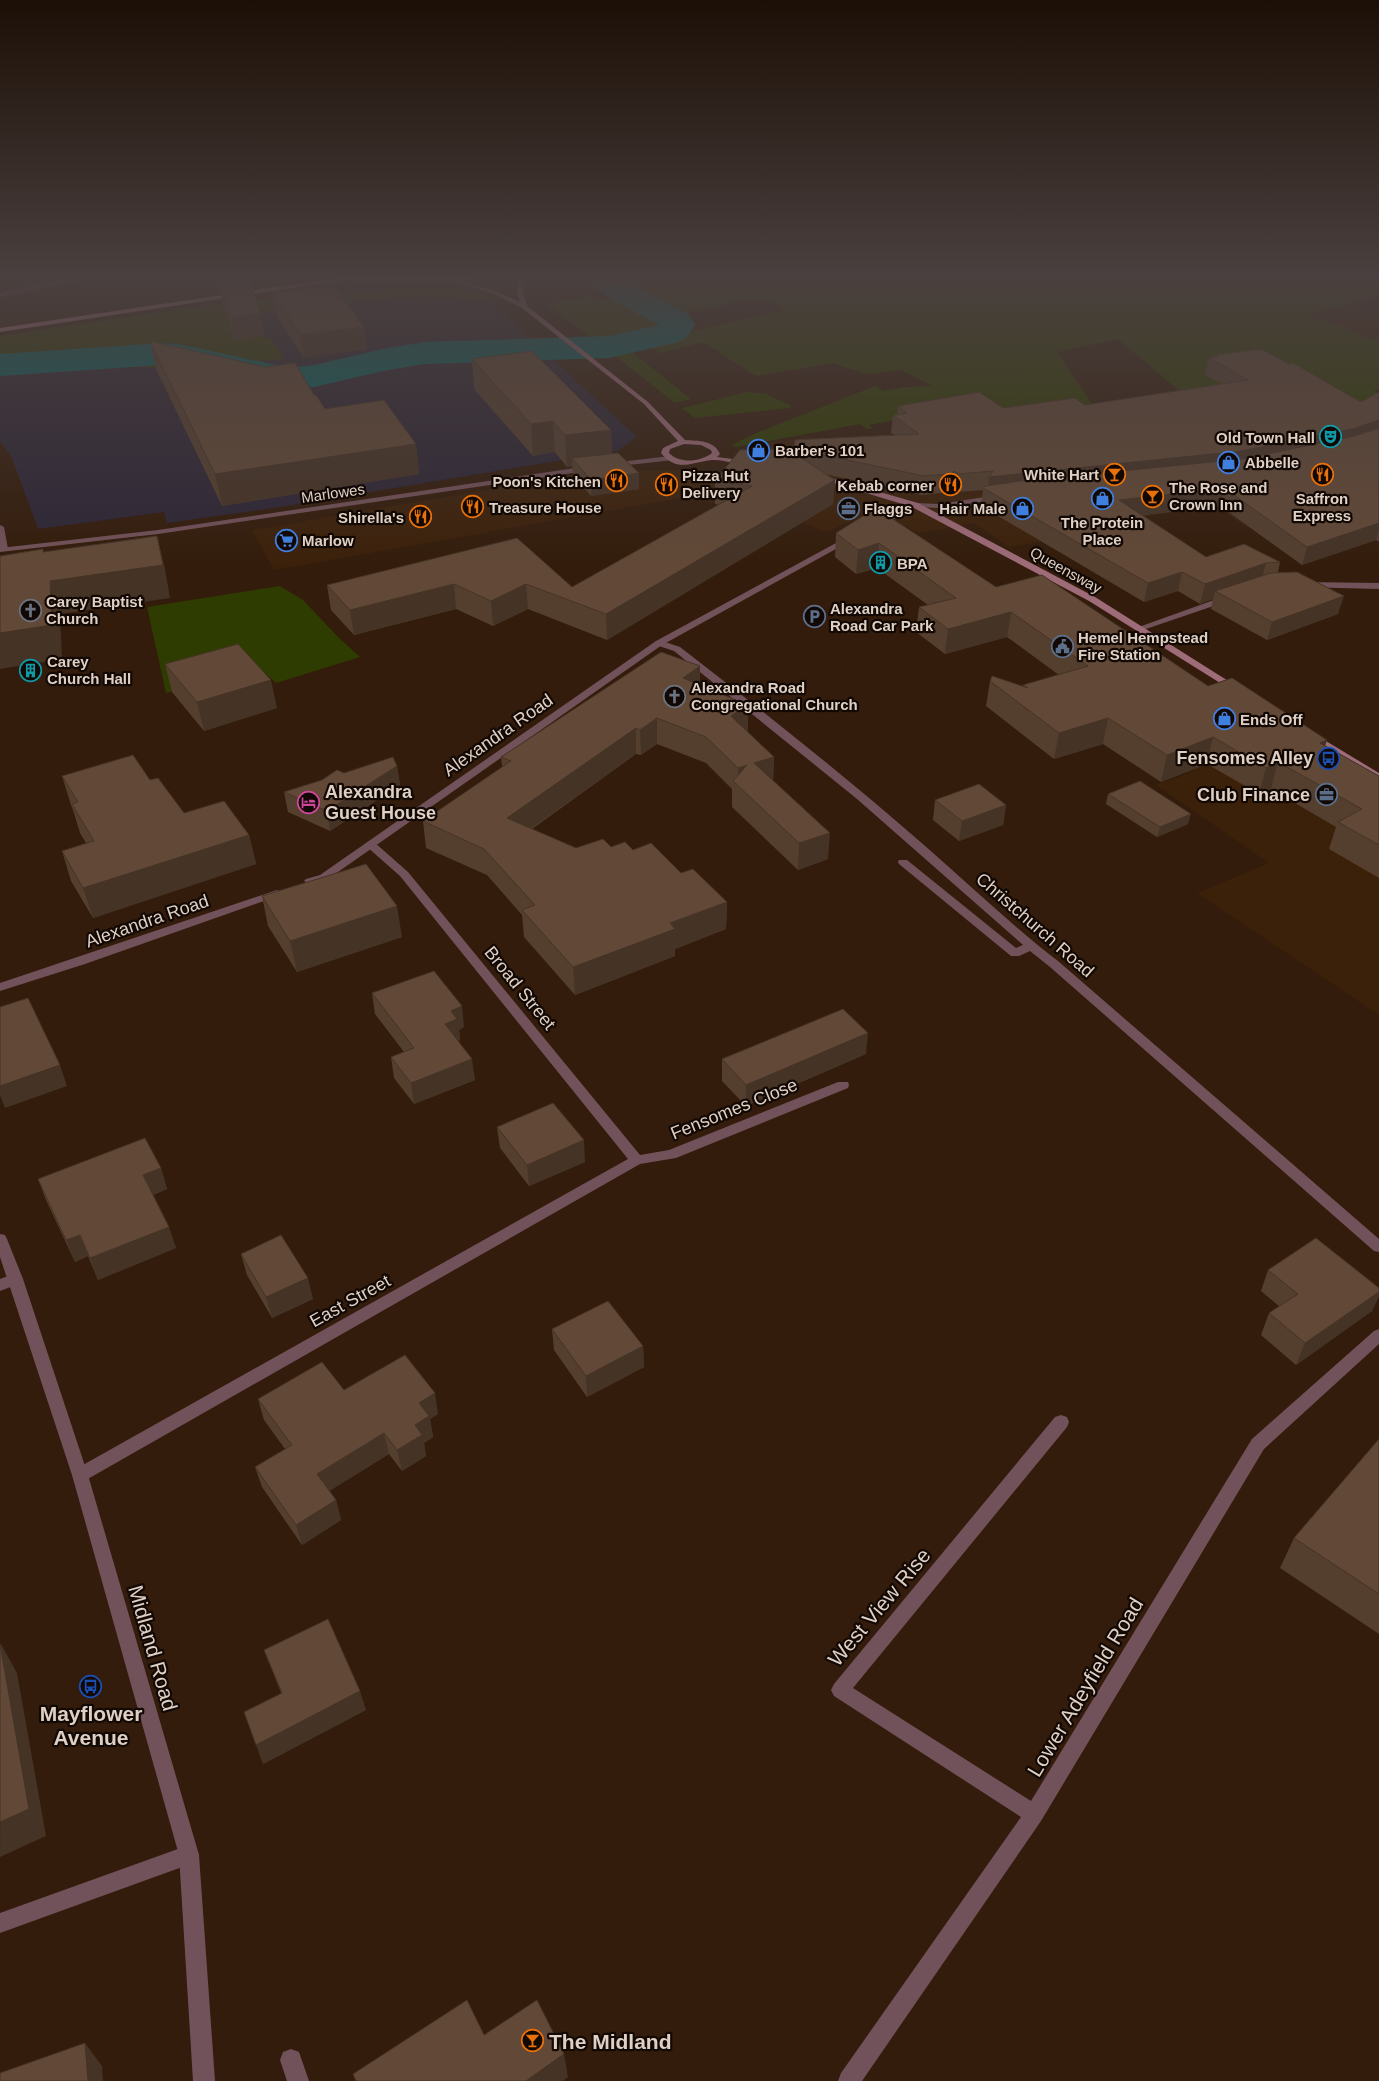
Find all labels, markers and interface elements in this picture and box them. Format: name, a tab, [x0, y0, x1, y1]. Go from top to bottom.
theatre icon: Old Town Hall	[1319, 425, 1343, 449]
place label: Old Town Hall	[1216, 429, 1315, 446]
shop icon: Barber's 101	[747, 438, 771, 462]
place label: Barber's 101	[775, 442, 864, 459]
shop icon: Abbelle	[1217, 450, 1241, 474]
place label: Abbelle	[1245, 454, 1299, 471]
bar icon: White Hart	[1103, 462, 1127, 486]
restaurant icon: Saffron Express	[1310, 463, 1334, 487]
place label: White Hart	[1024, 466, 1099, 483]
place label: Pizza Hut Delivery	[682, 467, 749, 501]
restaurant icon: Poon's Kitchen	[605, 469, 629, 493]
restaurant icon: Pizza Hut Delivery	[654, 472, 678, 496]
place label: Poon's Kitchen	[492, 473, 601, 490]
restaurant icon: Kebab corner	[938, 473, 962, 497]
place label: Kebab corner	[837, 477, 934, 494]
place label: The Rose and Crown Inn	[1169, 479, 1267, 513]
street label: Marlowes	[300, 480, 366, 506]
bar icon: The Rose and Crown Inn	[1141, 484, 1165, 508]
shop icon: The Protein Place	[1090, 487, 1114, 511]
place label: Saffron Express	[1293, 490, 1351, 524]
restaurant icon: Treasure House	[461, 495, 485, 519]
office icon: Flaggs	[836, 496, 860, 520]
shop icon: Hair Male	[1010, 496, 1034, 520]
place label: Treasure House	[489, 499, 602, 516]
place label: Flaggs	[864, 500, 912, 517]
place label: Hair Male	[939, 500, 1006, 517]
restaurant icon: Shirella's	[408, 505, 432, 529]
place label: Shirella's	[338, 509, 404, 526]
place label: The Protein Place	[1061, 514, 1143, 548]
supermarket icon: Marlow	[274, 528, 298, 552]
place label: Marlow	[302, 532, 354, 549]
street label: Queensway	[1027, 543, 1105, 597]
building icon: BPA	[869, 551, 893, 575]
place label: BPA	[897, 555, 928, 572]
place label: Carey Baptist Church	[46, 593, 143, 627]
church icon: Carey Baptist Church	[18, 598, 42, 622]
place label: Alexandra Road Car Park	[830, 600, 934, 634]
parking icon: Alexandra Road Car Park	[802, 605, 826, 629]
place label: Hemel Hempstead Fire Station	[1078, 629, 1208, 663]
public building icon: Hemel Hempstead Fire Station	[1050, 634, 1074, 658]
place label: Carey Church Hall	[47, 653, 131, 687]
building icon: Carey Church Hall	[19, 658, 43, 682]
place label: Alexandra Road Congregational Church	[691, 679, 858, 713]
church icon: Alexandra Road Congregational Church	[663, 684, 687, 708]
street label: Alexandra Road	[439, 690, 557, 780]
shop icon: Ends Off	[1212, 707, 1236, 731]
place label: Ends Off	[1240, 711, 1304, 728]
bus stop icon: Fensomes Alley	[1317, 746, 1341, 770]
place label: Fensomes Alley	[1177, 748, 1313, 768]
place label: Alexandra Guest House	[325, 782, 436, 823]
office icon: Club Finance	[1314, 783, 1338, 807]
place label: Club Finance	[1197, 785, 1310, 805]
hotel icon: Alexandra Guest House	[297, 790, 321, 814]
street label: Christchurch Road	[972, 869, 1098, 981]
street label: Alexandra Road	[83, 891, 211, 951]
street label: Broad Street	[480, 942, 560, 1034]
street label: Fensomes Close	[668, 1074, 800, 1144]
street label: East Street	[306, 1271, 394, 1331]
street label: West View Rise	[823, 1544, 935, 1670]
street label: Midland Road	[124, 1583, 182, 1713]
street label: Lower Adeyfield Road	[1023, 1594, 1147, 1780]
bus stop icon: Mayflower Avenue	[79, 1674, 103, 1698]
place label: Mayflower Avenue	[40, 1702, 142, 1749]
bar icon: The Midland	[521, 2029, 545, 2053]
place label: The Midland	[549, 2030, 672, 2053]

